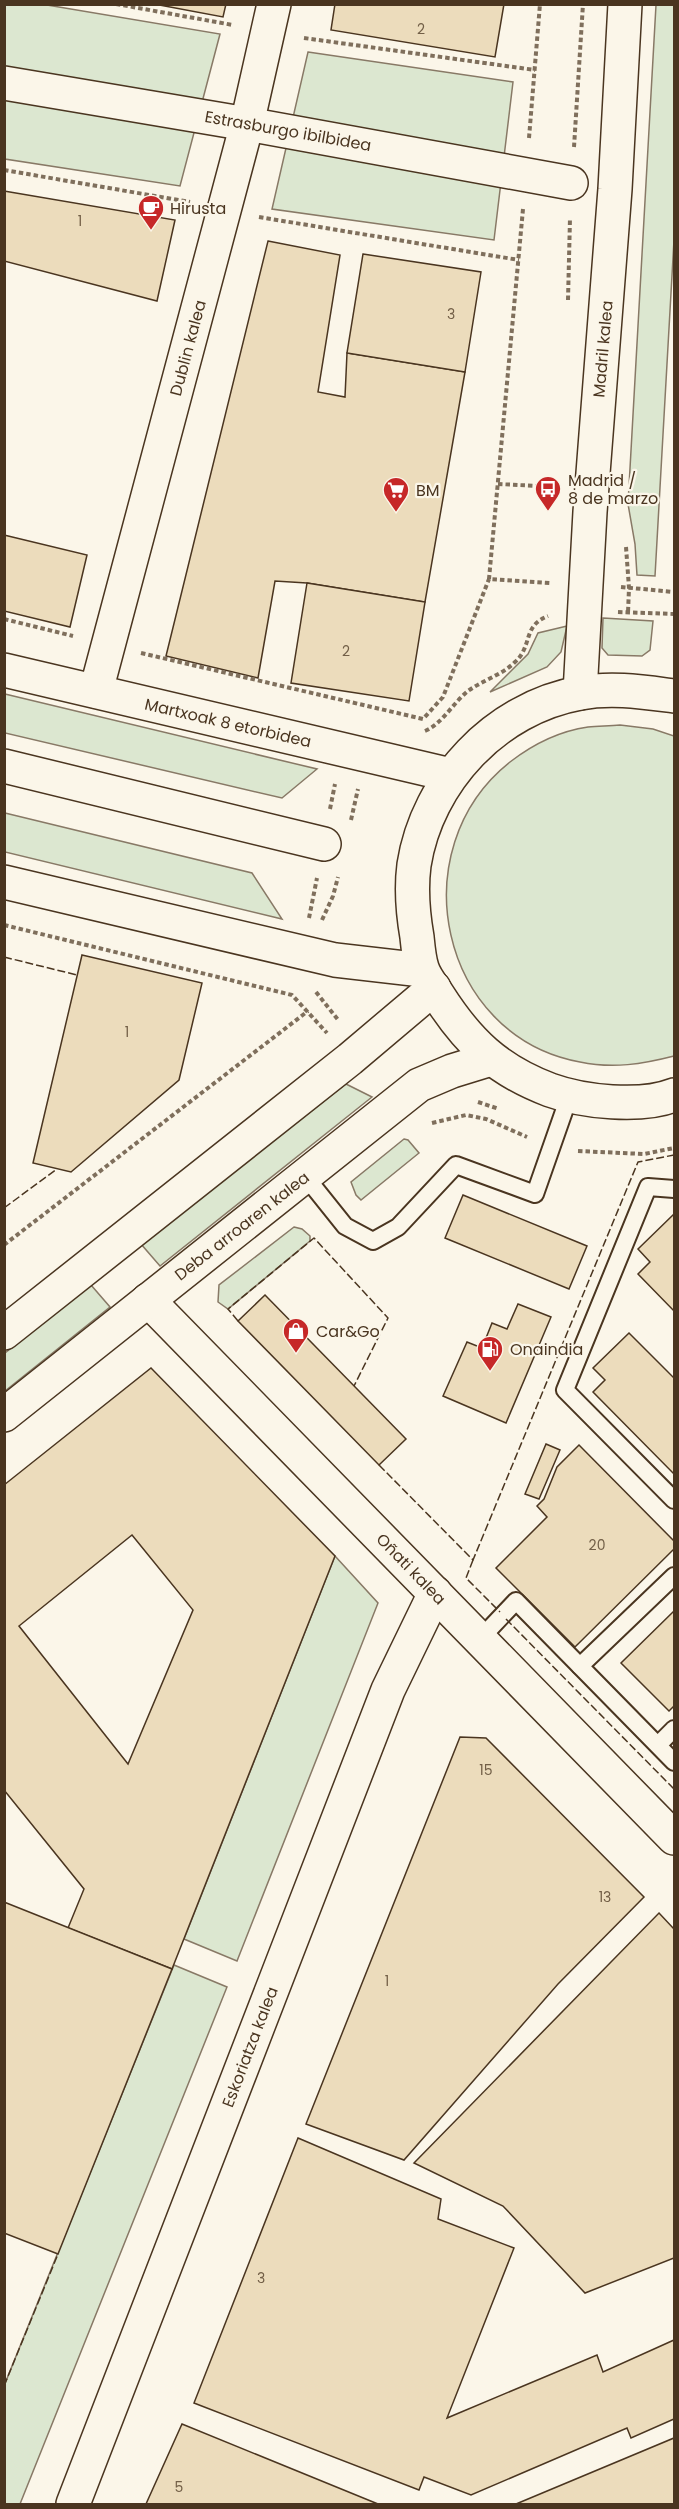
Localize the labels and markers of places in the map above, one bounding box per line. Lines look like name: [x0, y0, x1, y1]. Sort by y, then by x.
cafe icon: Hirusta: [136, 193, 166, 231]
place label: Hirusta: [170, 197, 226, 220]
place label: Madrid / 8 de marzo: [568, 469, 658, 510]
bus stop icon: Madrid / 8 de marzo: [533, 474, 563, 512]
supermarket icon: BM: [381, 475, 411, 513]
place label: BM: [416, 479, 440, 502]
shop icon: Car&Go: [281, 1316, 311, 1354]
place label: Car&Go: [316, 1320, 380, 1343]
fuel station icon: Onaindia: [475, 1334, 505, 1372]
place label: Onaindia: [510, 1338, 583, 1361]

